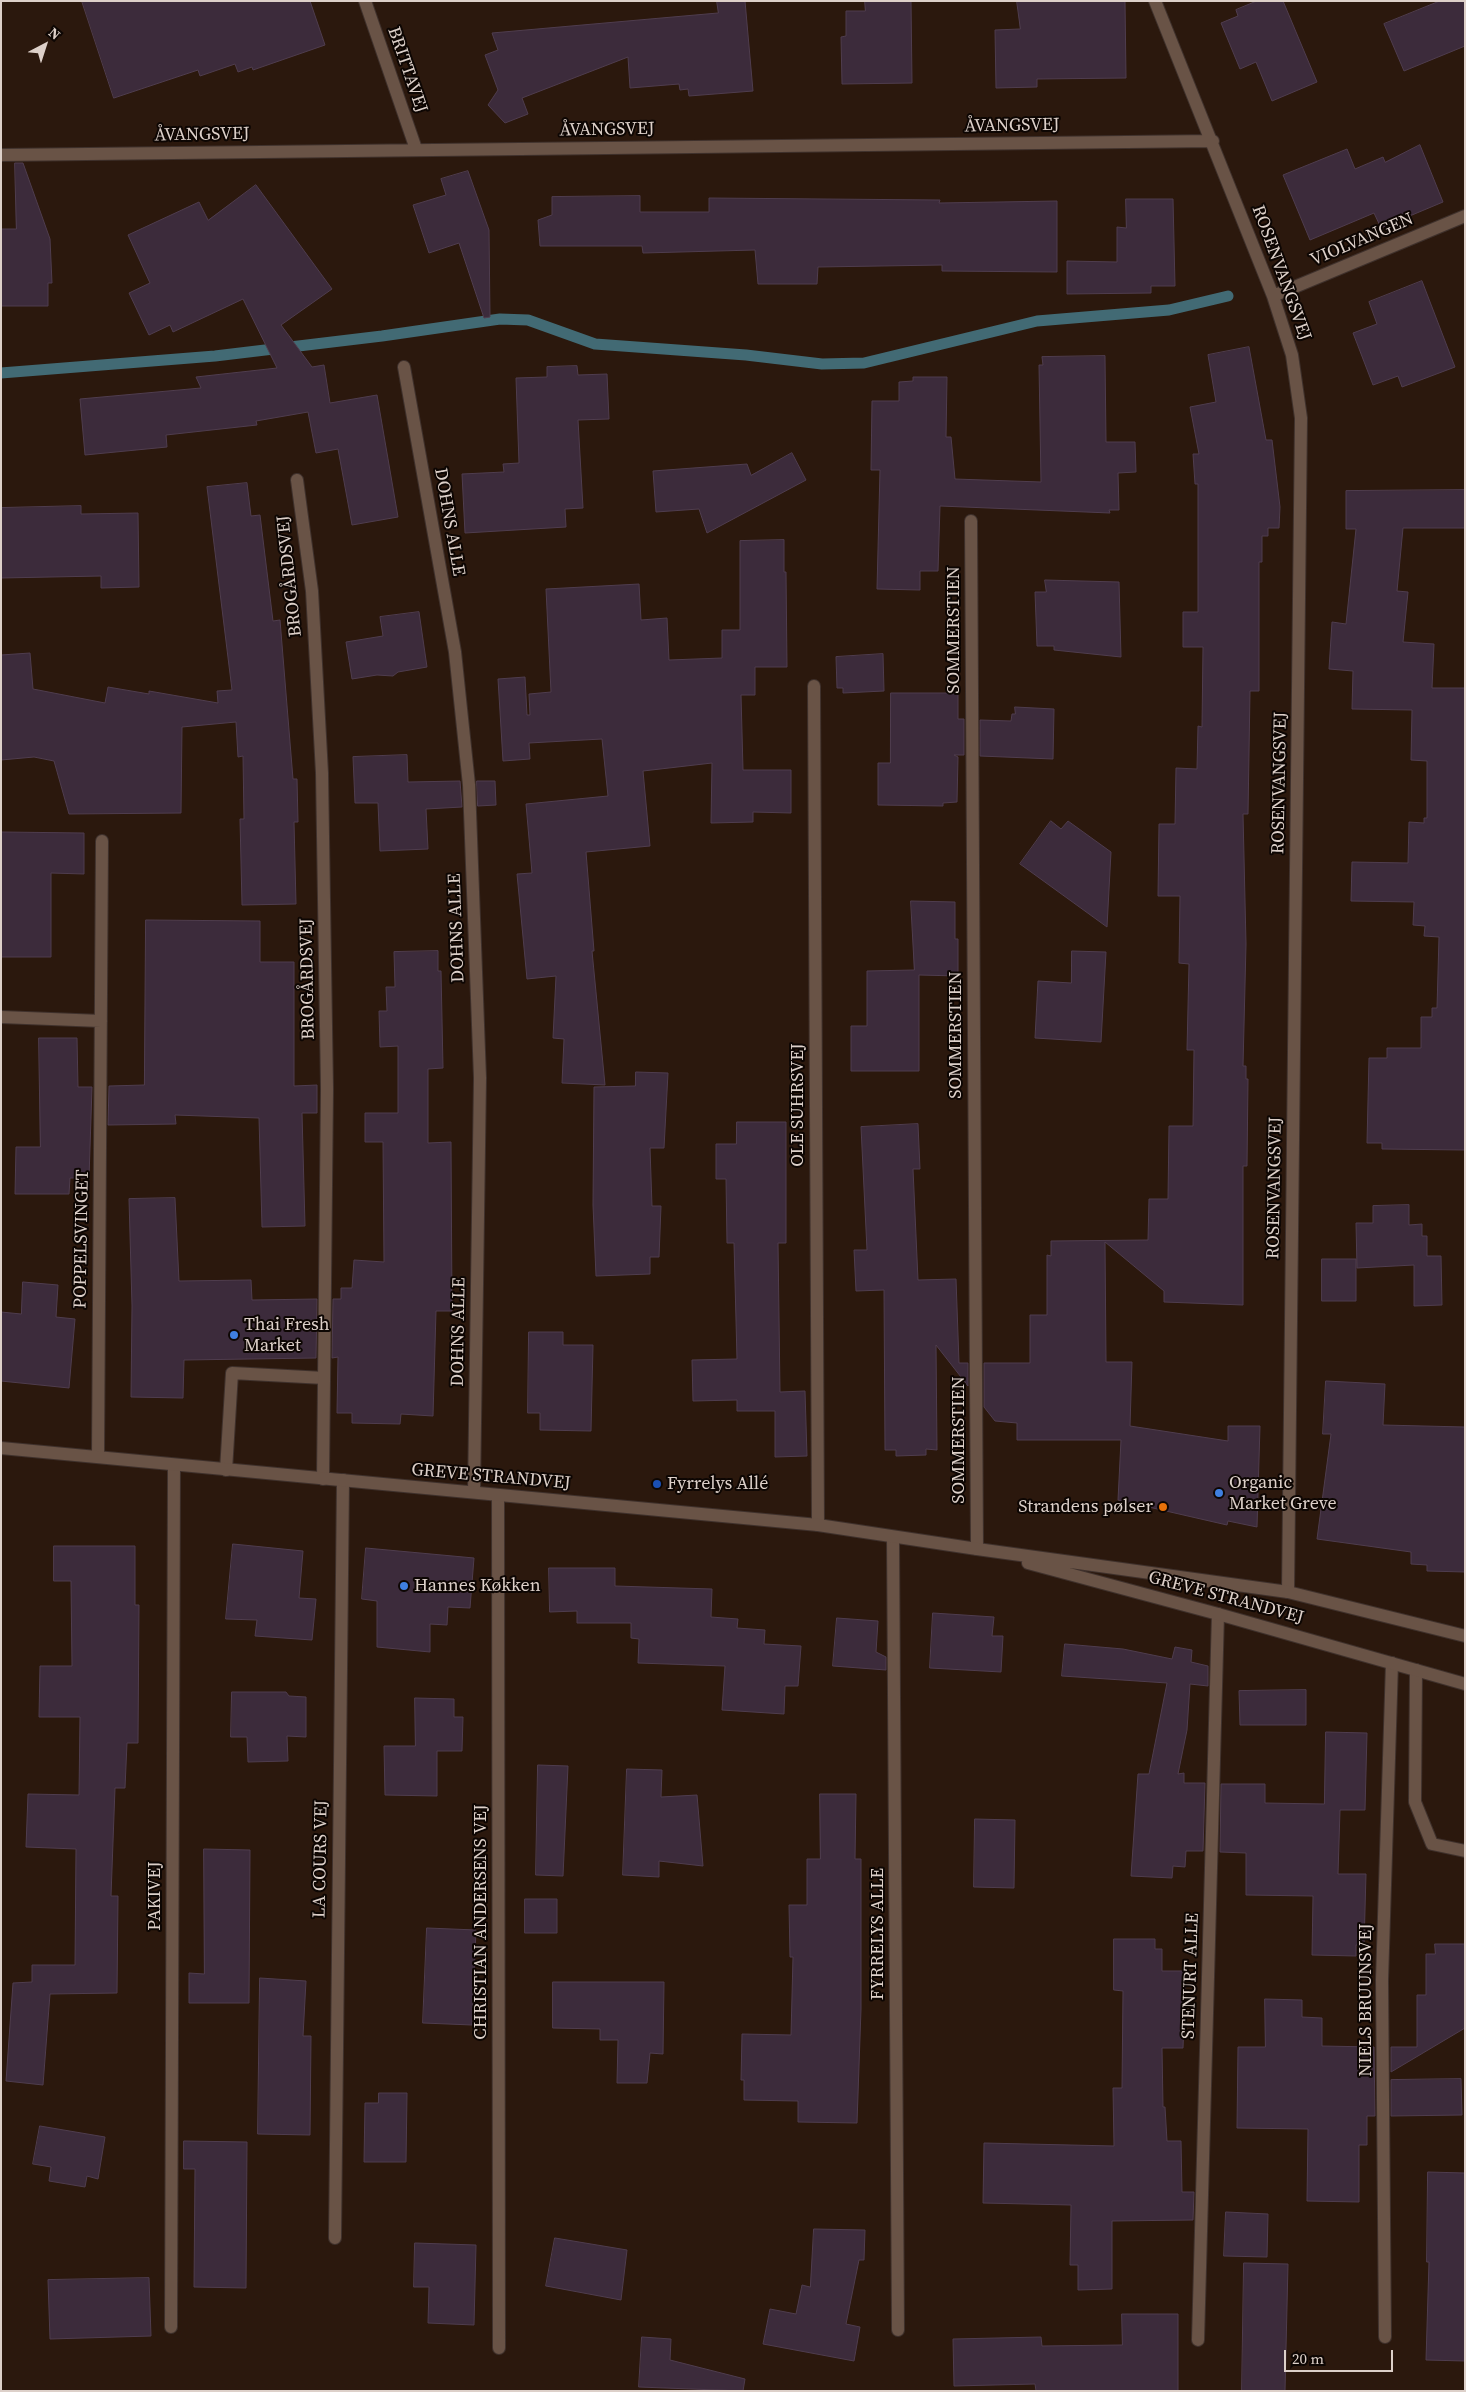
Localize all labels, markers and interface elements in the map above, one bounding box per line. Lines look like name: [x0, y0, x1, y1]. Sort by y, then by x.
north arrow: [20, 20, 70, 70]
text: N: [44, 23, 65, 44]
street label: BRITTAVEJ: [382, 24, 432, 116]
street label: ÅVANGSVEJ: [964, 114, 1060, 138]
street label: ÅVANGSVEJ: [559, 118, 655, 142]
street label: ÅVANGSVEJ: [154, 123, 250, 147]
street label: ROSENVANGSVEJ: [1246, 202, 1316, 344]
street label: VIOLVANGEN: [1307, 209, 1417, 271]
street label: DOHNS ALLE: [429, 466, 469, 578]
street label: BROGÅRDSVEJ: [273, 514, 307, 638]
street label: SOMMERSTIEN: [943, 566, 965, 694]
street label: ROSENVANGSVEJ: [1268, 712, 1292, 854]
street label: DOHNS ALLE: [444, 873, 470, 983]
street label: BROGÅRDSVEJ: [296, 918, 320, 1040]
street label: SOMMERSTIEN: [945, 971, 967, 1099]
street label: OLE SUHRSVEJ: [787, 1043, 809, 1167]
street label: ROSENVANGSVEJ: [1263, 1117, 1287, 1259]
street label: POPPELSVINGET: [70, 1169, 94, 1309]
street label: DOHNS ALLE: [447, 1277, 471, 1387]
place label: Thai Fresh Market: [244, 1314, 330, 1356]
marker: Thai Fresh Market: [228, 1329, 240, 1341]
street label: SOMMERSTIEN: [948, 1376, 970, 1504]
street label: GREVE STRANDVEJ: [410, 1459, 572, 1495]
place label: Organic Market Greve: [1229, 1472, 1337, 1515]
place label: Fyrrelys Allé: [667, 1473, 768, 1495]
marker: Fyrrelys Allé: [651, 1478, 663, 1490]
marker: Organic Market Greve: [1213, 1487, 1225, 1499]
place label: Strandens pølser: [1018, 1496, 1153, 1518]
marker: Strandens pølser: [1157, 1501, 1169, 1513]
street label: GREVE STRANDVEJ: [1146, 1567, 1306, 1629]
place label: Hannes Køkken: [414, 1575, 541, 1597]
marker: Hannes Køkken: [398, 1580, 410, 1592]
street label: LA COURS VEJ: [309, 1800, 333, 1918]
street label: CHRISTIAN ANDERSENS VEJ: [470, 1804, 492, 2040]
street label: PAKIVEJ: [144, 1861, 166, 1931]
street label: FYRRELYS ALLE: [867, 1868, 889, 2000]
street label: STENURT ALLE: [1178, 1913, 1204, 2039]
street label: NIELS BRUUNSVEJ: [1355, 1923, 1377, 2077]
scale bar: [1286, 2340, 1395, 2372]
text: 20 m: [1292, 2348, 1324, 2369]

